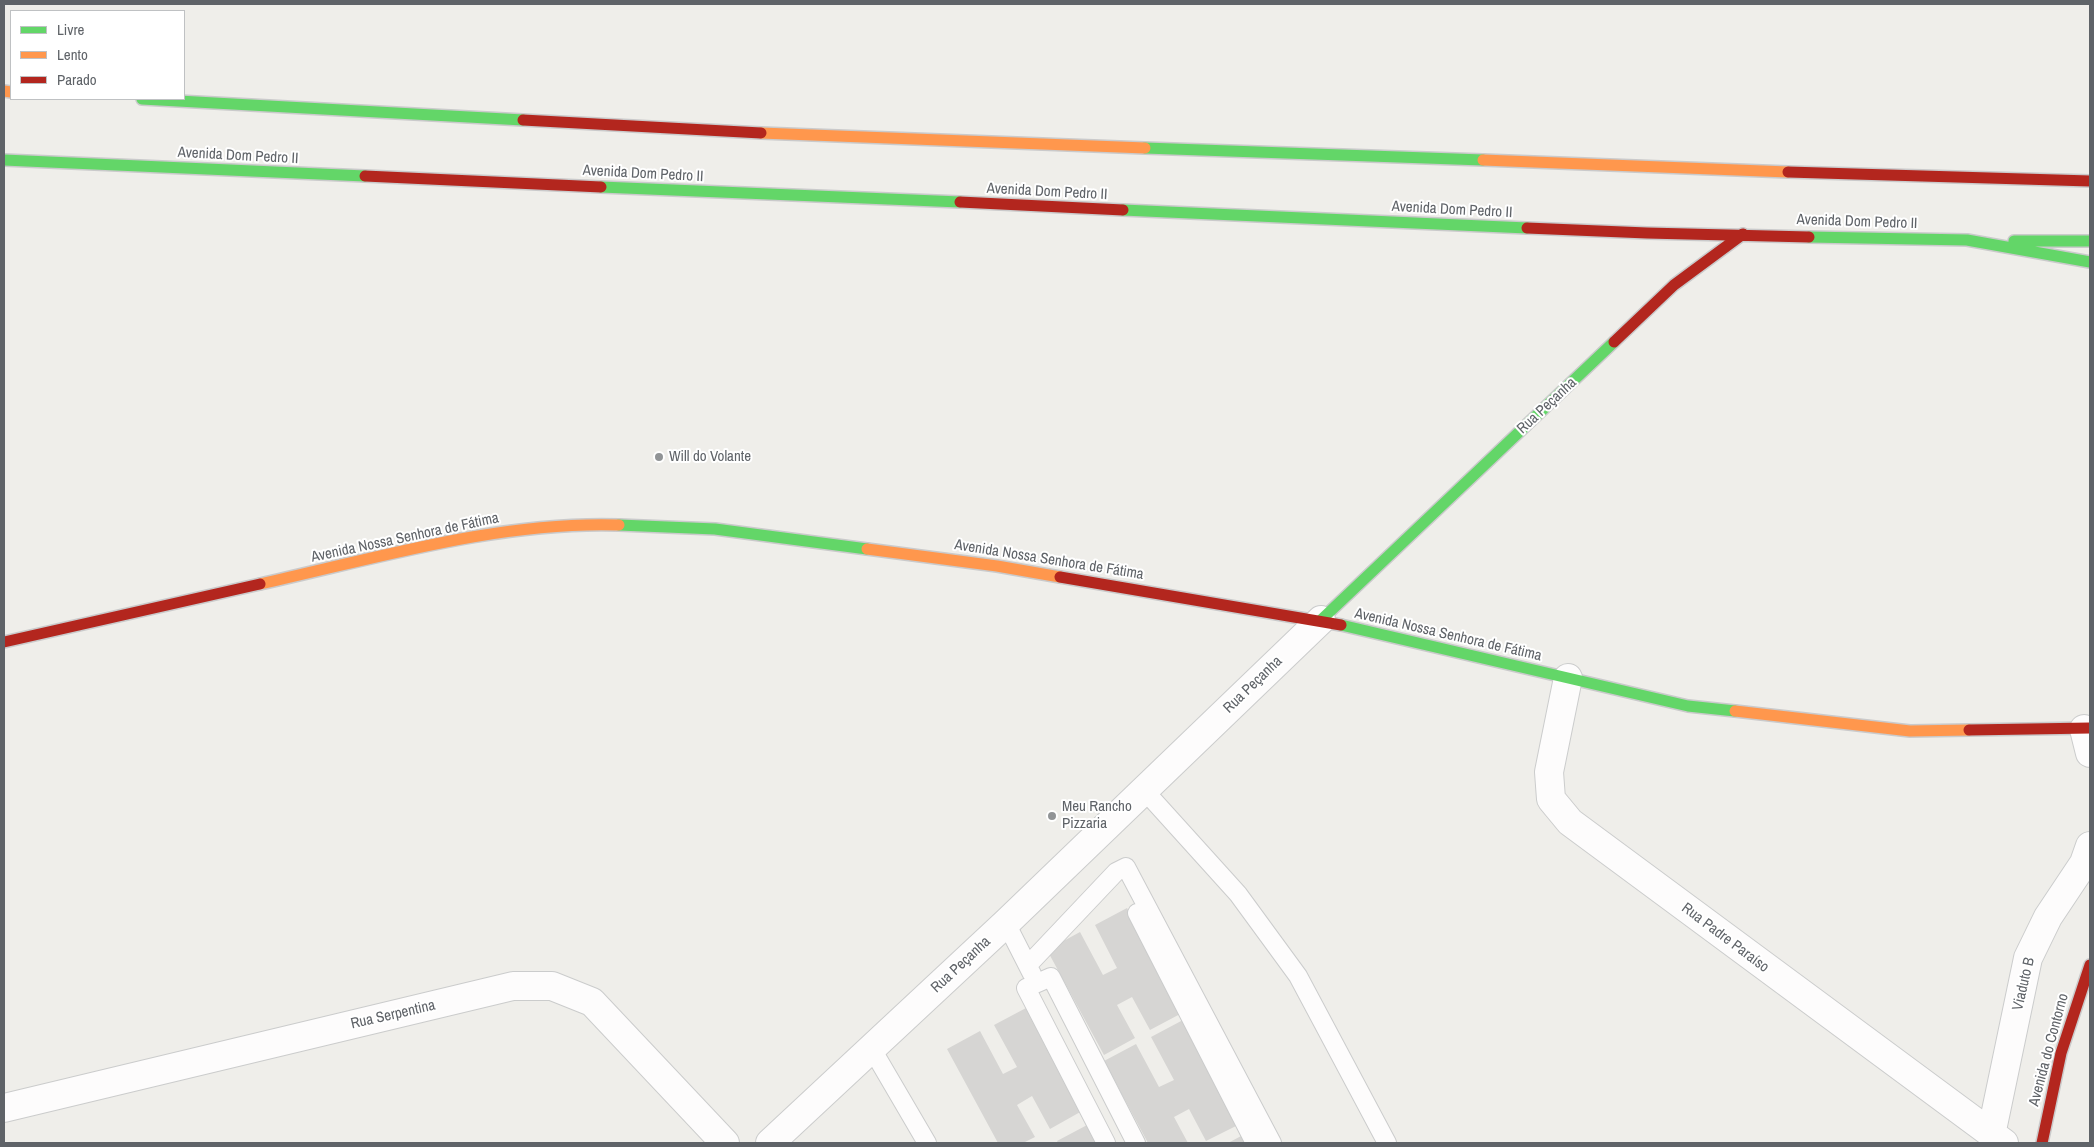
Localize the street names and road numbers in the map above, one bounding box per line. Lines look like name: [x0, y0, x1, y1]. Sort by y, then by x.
street label: Avenida Dom Pedro II: [177, 144, 299, 168]
street label: Avenida Dom Pedro II: [582, 162, 704, 186]
street label: Avenida Dom Pedro II: [986, 180, 1108, 204]
street label: Avenida Dom Pedro II: [1391, 198, 1513, 222]
street label: Avenida Dom Pedro II: [1796, 211, 1918, 233]
street label: Rua Peçanha: [1514, 374, 1580, 438]
street label: Avenida Nossa Senhora de Fátima: [310, 509, 500, 567]
street label: Avenida Nossa Senhora de Fátima: [953, 536, 1145, 584]
street label: Avenida Nossa Senhora de Fátima: [1353, 605, 1543, 665]
street label: Rua Peçanha: [1220, 653, 1286, 717]
street label: Rua Padre Paraíso: [1678, 899, 1772, 977]
street label: Rua Peçanha: [928, 933, 994, 997]
street label: Viaduto B: [2009, 956, 2039, 1012]
street label: Avenida do Contorno: [2025, 992, 2073, 1108]
street label: Rua Serpentina: [349, 997, 437, 1033]

